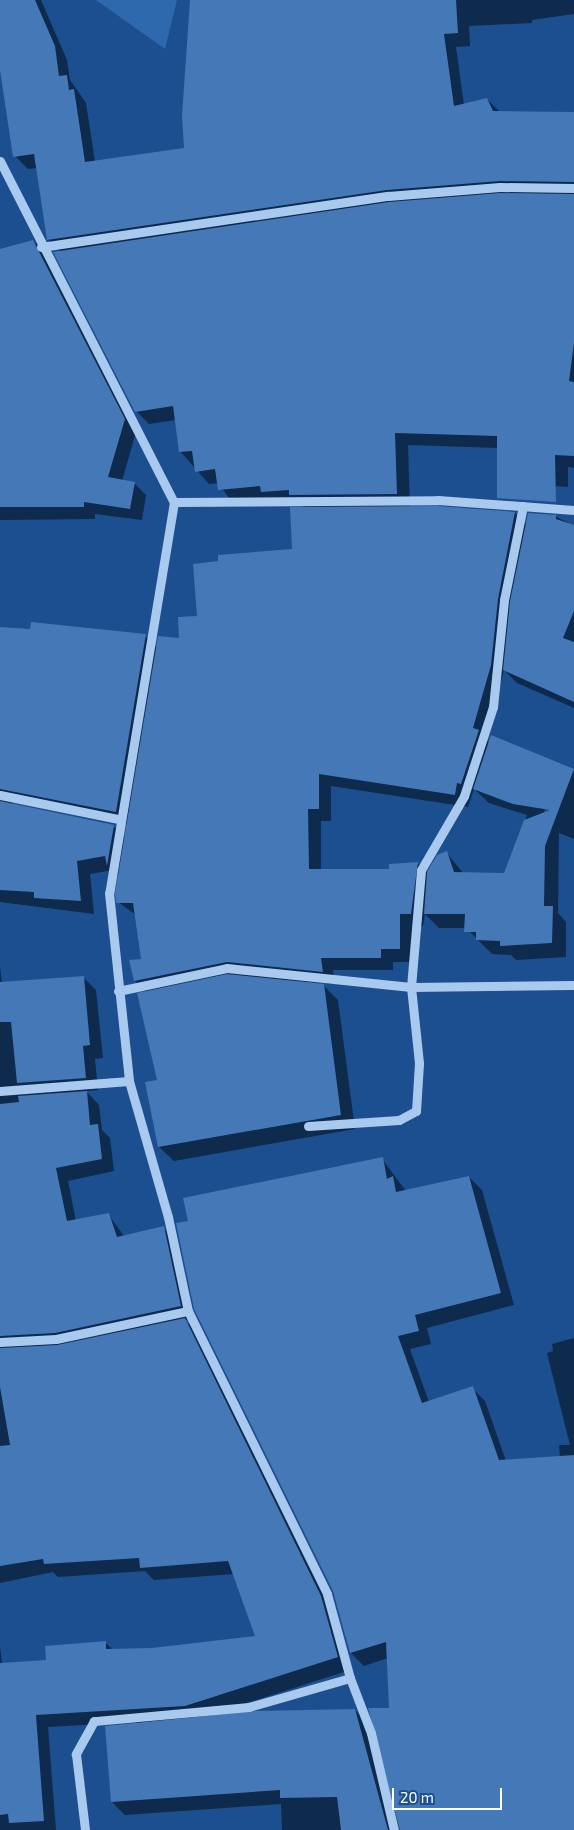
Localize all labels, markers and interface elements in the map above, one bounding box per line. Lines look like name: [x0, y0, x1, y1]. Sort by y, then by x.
scale bar: [394, 1778, 504, 1810]
text: 20 m: [400, 1788, 434, 1806]

